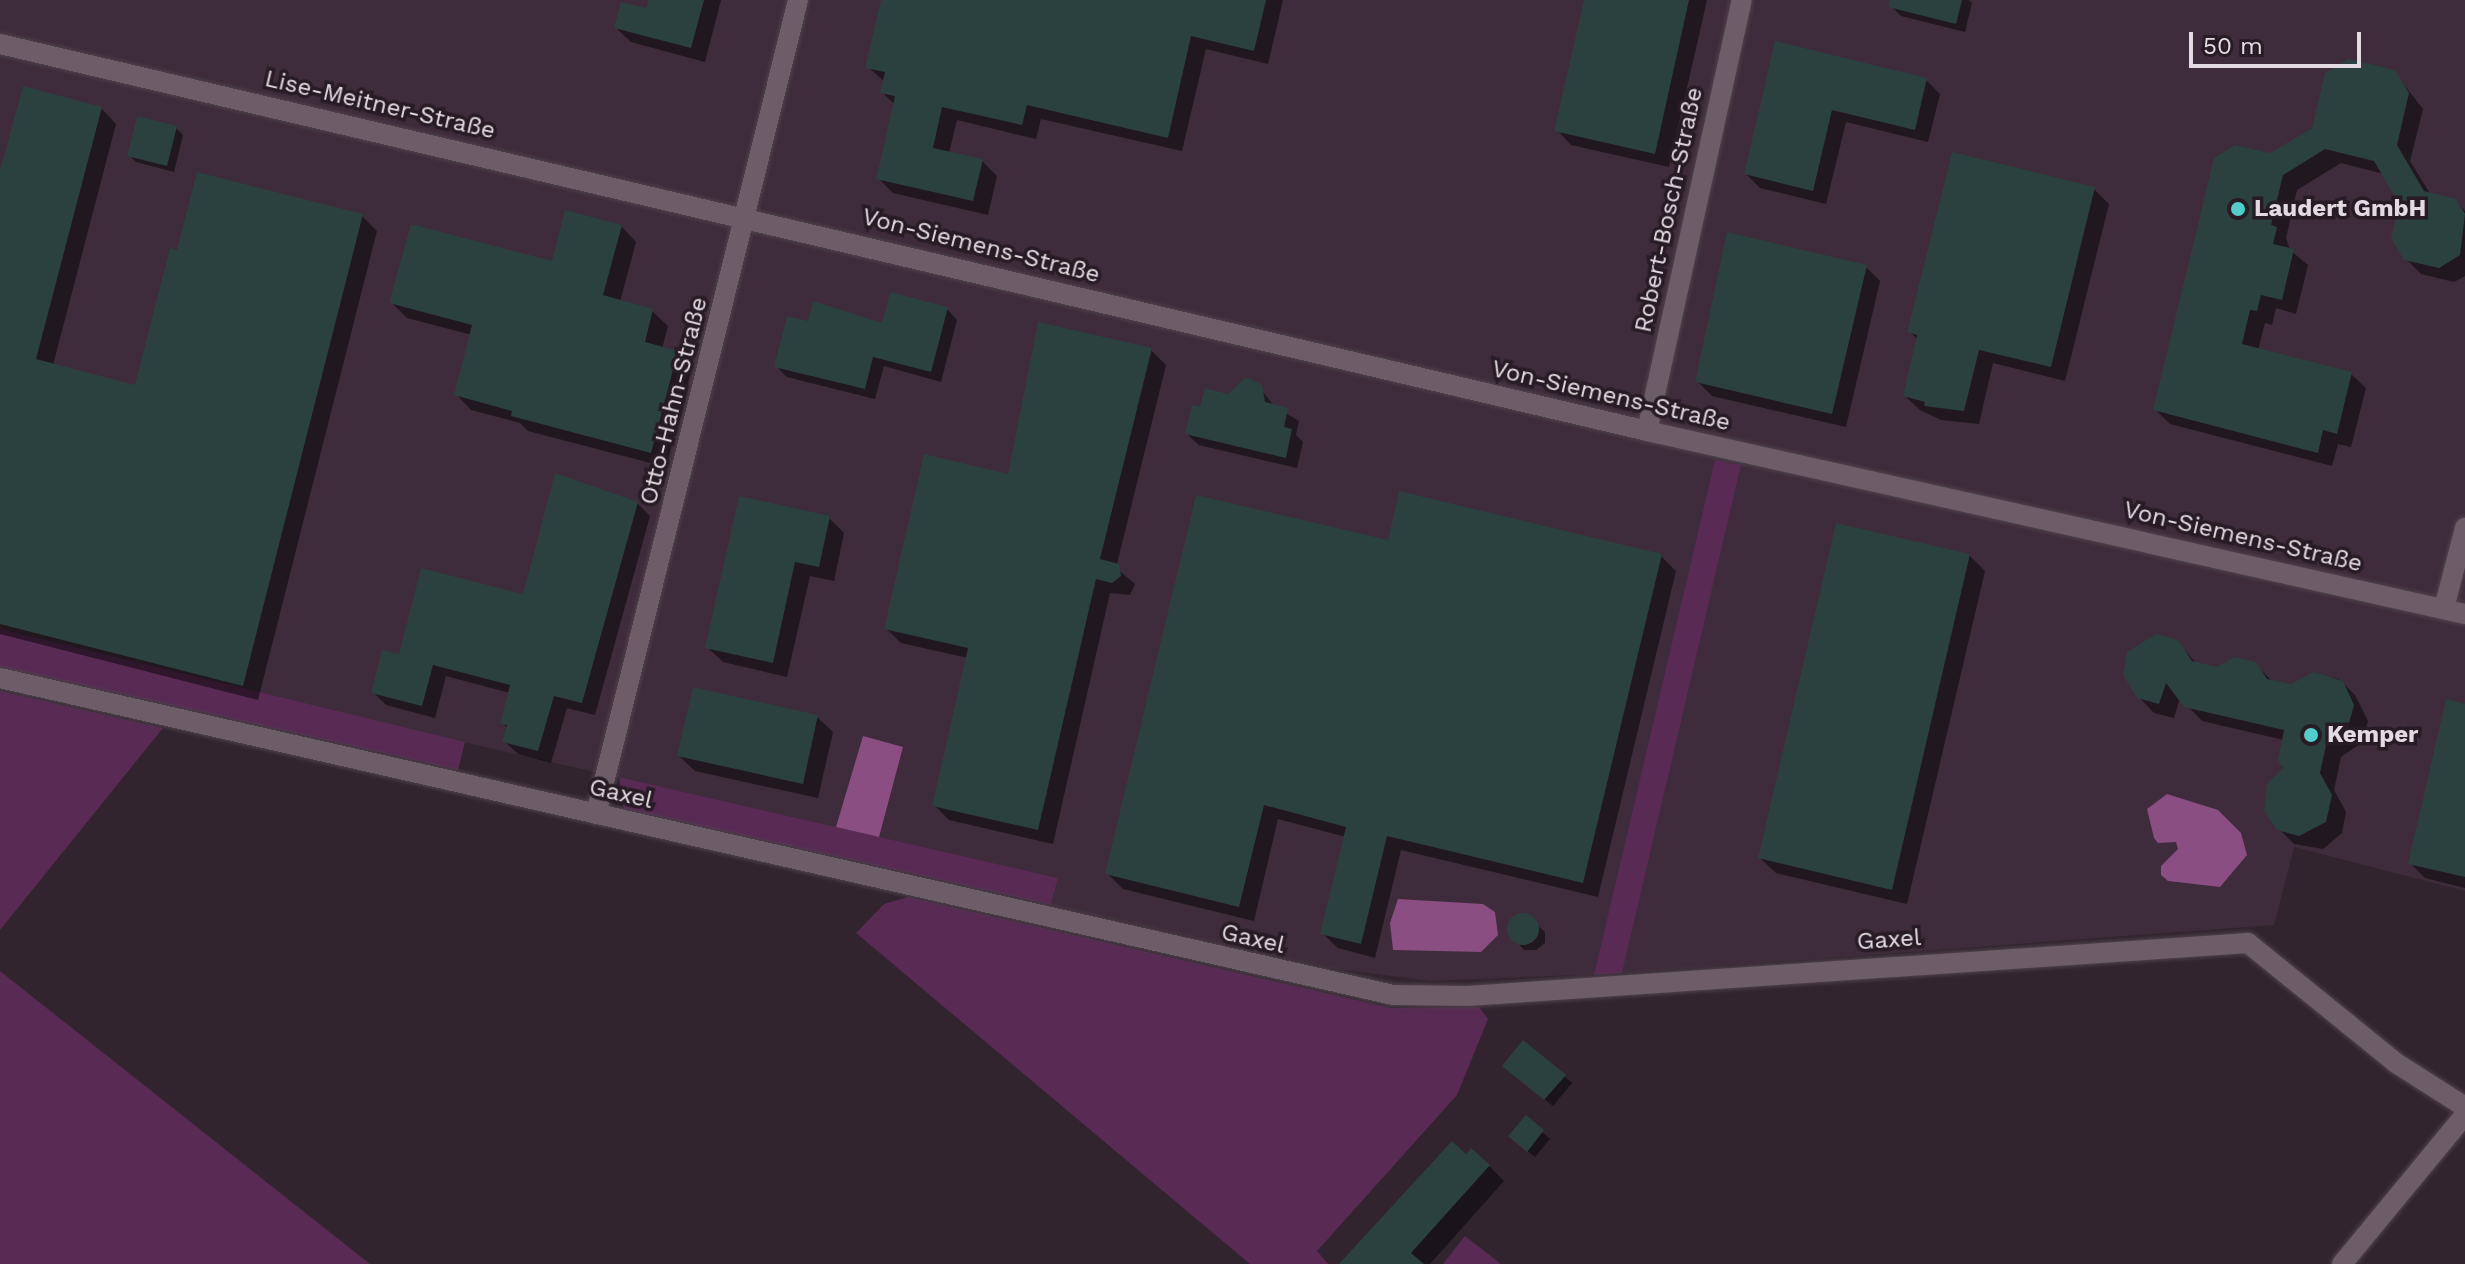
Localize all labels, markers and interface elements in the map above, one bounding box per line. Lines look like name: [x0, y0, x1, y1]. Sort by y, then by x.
scale bar: [2193, 16, 2365, 66]
text: 50 m: [2203, 32, 2263, 60]
street label: Lise-Meitner-Straße: [262, 64, 498, 146]
street label: Robert-Bosch-Straße: [1629, 85, 1709, 335]
place label: Laudert GmbH: [2254, 195, 2426, 223]
marker: Laudert GmbH: [2229, 200, 2247, 218]
street label: Von-Siemens-Straße: [859, 203, 1103, 289]
street label: Otto-Hahn-Straße: [634, 294, 714, 508]
street label: Von-Siemens-Straße: [1489, 355, 1733, 437]
street label: Von-Siemens-Straße: [2121, 496, 2365, 578]
place label: Kemper: [2327, 721, 2418, 749]
marker: Kemper: [2302, 726, 2320, 744]
street label: Gaxel: [586, 773, 656, 815]
street label: Gaxel: [1218, 918, 1288, 960]
street label: Gaxel: [1856, 923, 1922, 957]

